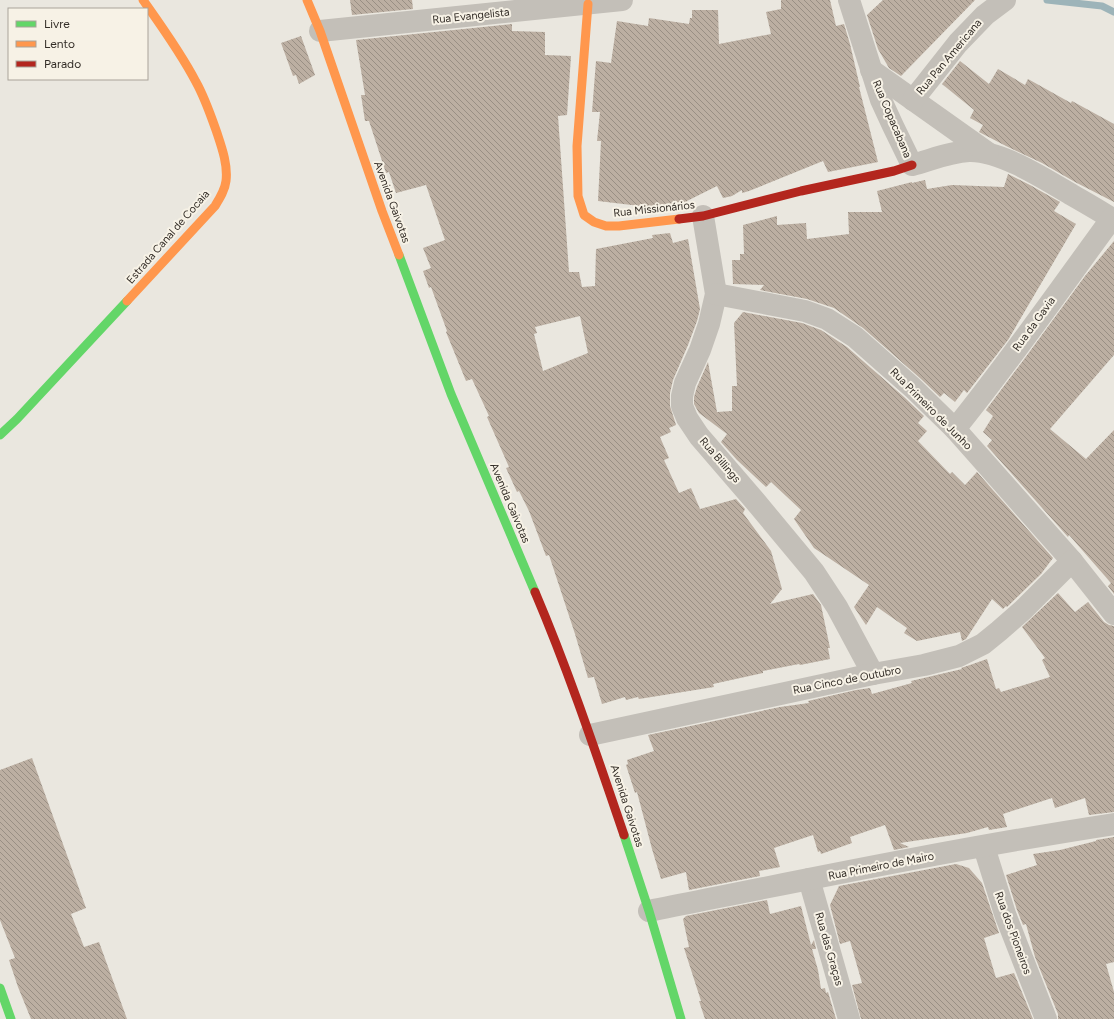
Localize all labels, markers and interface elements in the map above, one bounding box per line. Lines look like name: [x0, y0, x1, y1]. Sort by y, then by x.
street label: Rua Evangelista: [432, 5, 510, 27]
legend: [8, 8, 148, 80]
text: Livre: [44, 17, 70, 31]
street label: Rua Pan Americana: [914, 17, 984, 97]
text: Lento: [44, 37, 75, 51]
text: Parado: [44, 57, 81, 71]
street label: Rua Copacabana: [870, 78, 914, 160]
street label: Avenida Gaivotas: [371, 159, 413, 245]
street label: Estrada Canal de Cocaia: [124, 188, 212, 286]
street label: Rua Missionários: [613, 198, 695, 220]
street label: Rua da Gavia: [1010, 294, 1058, 354]
street label: Rua Primeiro de Junho: [887, 365, 975, 453]
street label: Rua Billings: [697, 435, 743, 485]
street label: Avenida Gaivotas: [487, 461, 533, 545]
street label: Rua Cinco de Outubro: [792, 663, 902, 697]
street label: Avenida Gaivotas: [608, 763, 646, 849]
street label: Rua Primeiro de Mairo: [827, 849, 935, 883]
street label: Rua dos Pioneiros: [992, 890, 1034, 976]
street label: Rua das Graças: [812, 911, 846, 987]

